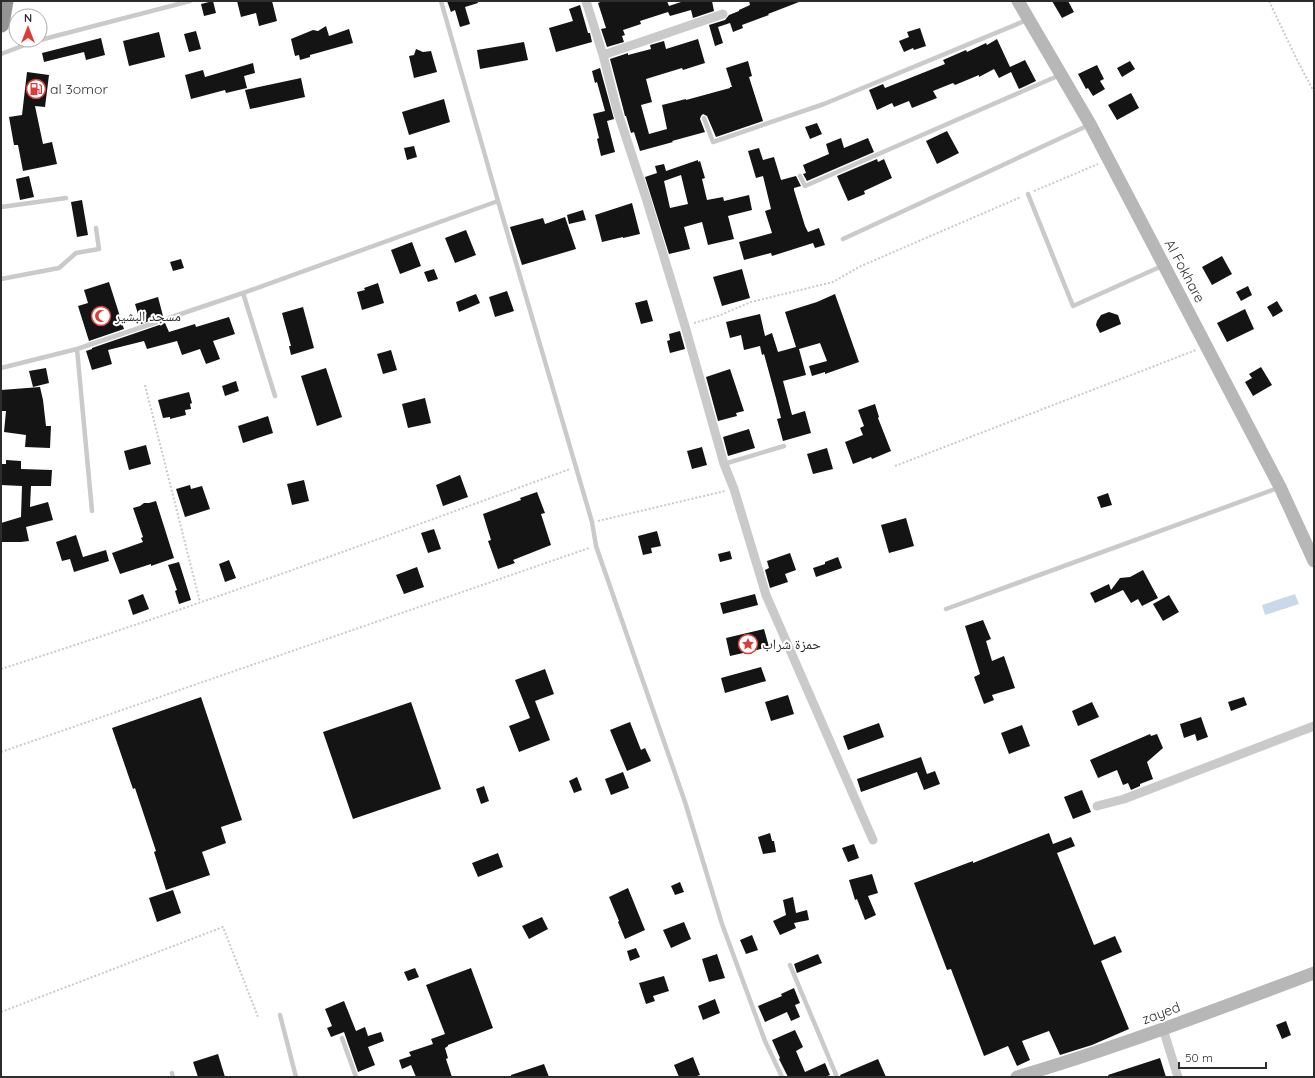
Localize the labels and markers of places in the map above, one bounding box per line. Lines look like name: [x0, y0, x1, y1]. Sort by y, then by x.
fuel station icon: al 3omor: [25, 78, 47, 100]
place label: al 3omor: [50, 80, 109, 98]
mosque icon: مسجد البشير: [90, 305, 112, 327]
place label: مسجد البشير: [114, 307, 181, 325]
place icon: حمزة شراب: [737, 633, 759, 655]
place label: حمزة شراب: [762, 635, 821, 653]

